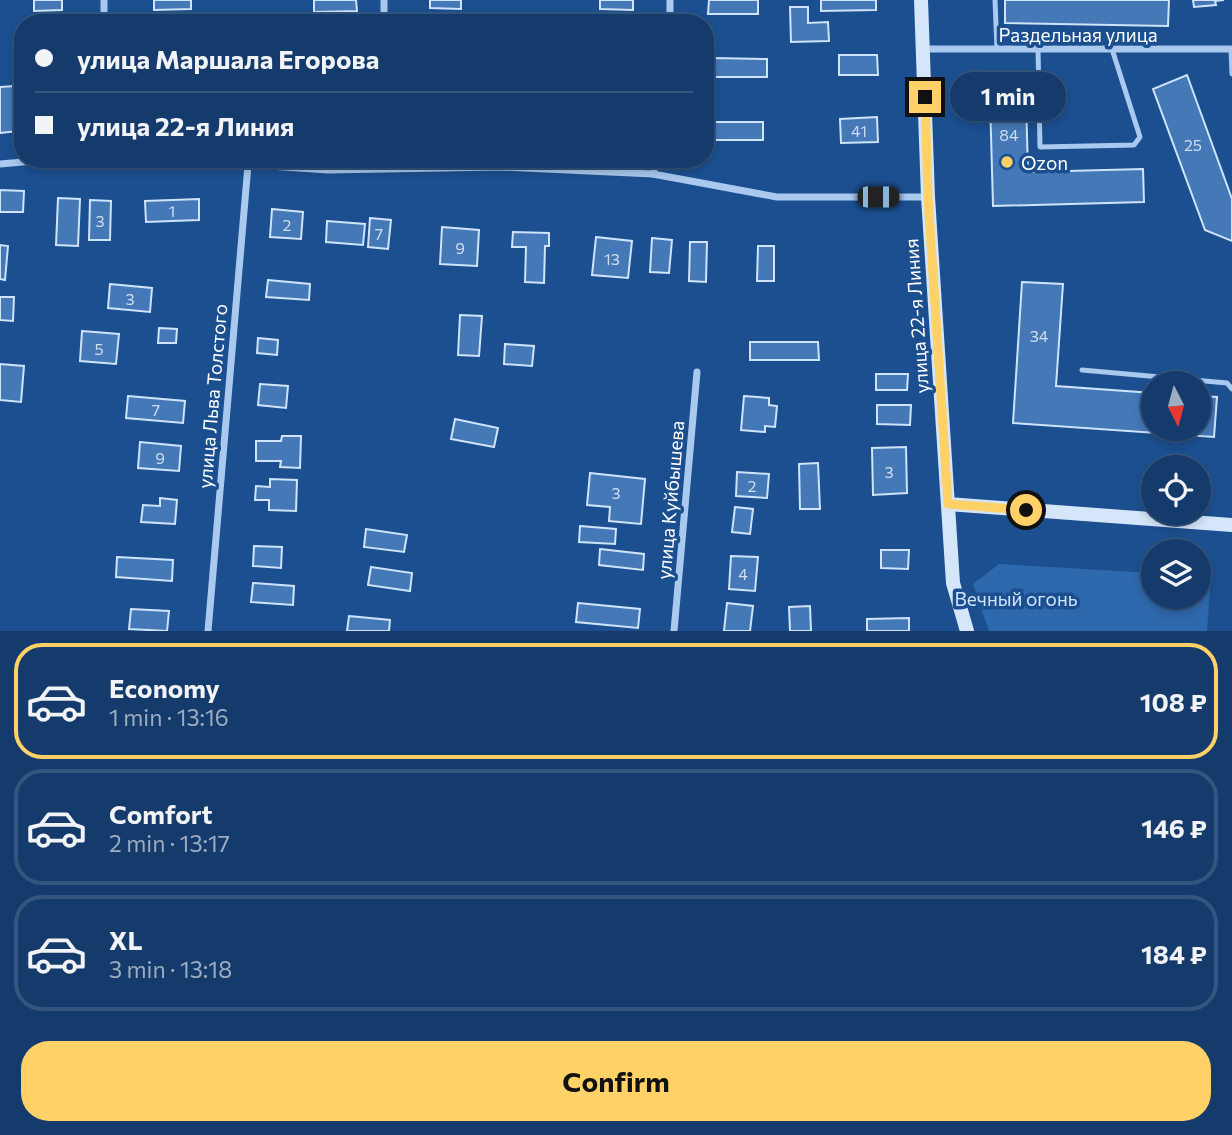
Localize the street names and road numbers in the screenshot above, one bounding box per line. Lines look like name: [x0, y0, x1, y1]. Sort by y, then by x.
street label: Раздельная улица: [998, 23, 1158, 46]
street label: улица 22-я Линия: [899, 238, 933, 394]
street label: улица Льва Толстого: [192, 303, 232, 489]
street label: улица Куйбышева: [652, 420, 688, 580]

